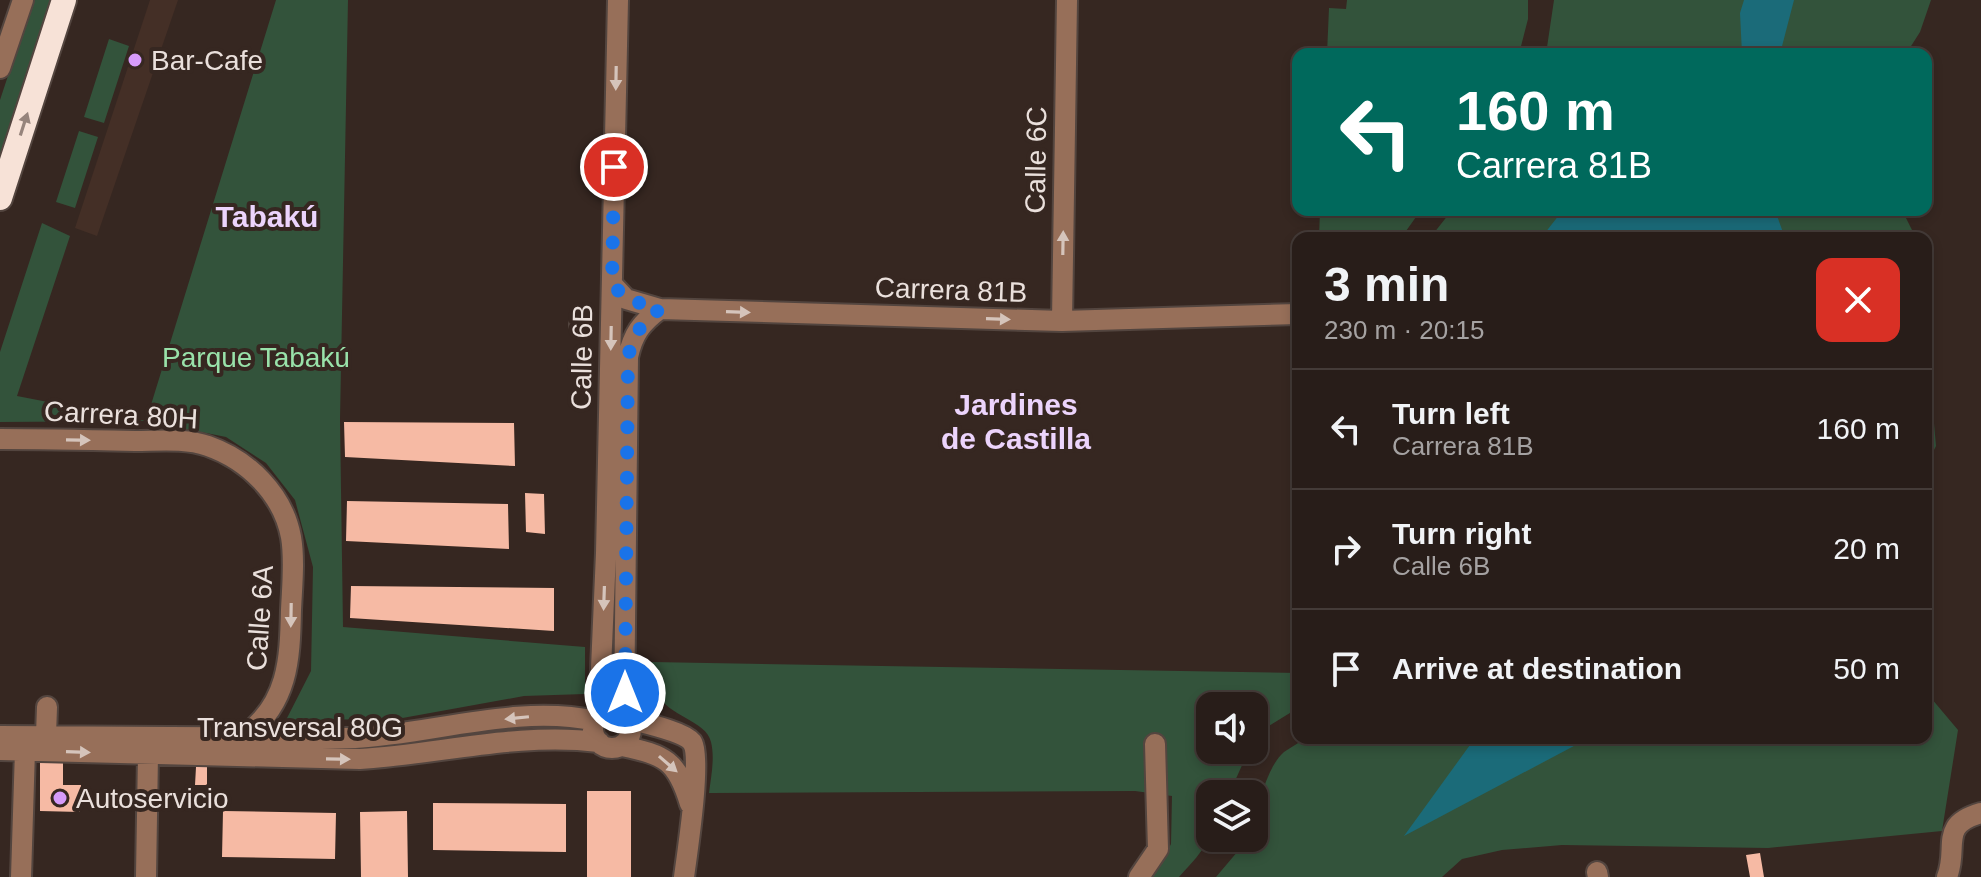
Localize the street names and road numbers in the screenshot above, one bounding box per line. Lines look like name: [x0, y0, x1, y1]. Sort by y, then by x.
street label: Calle 6C: [1020, 106, 1052, 214]
street label: Carrera 81B: [874, 272, 1028, 308]
street label: Calle 6B: [566, 304, 598, 410]
street label: Carrera 80H: [43, 395, 199, 435]
street label: Calle 6A: [241, 564, 279, 672]
street label: Transversal 80G: [197, 712, 403, 743]

